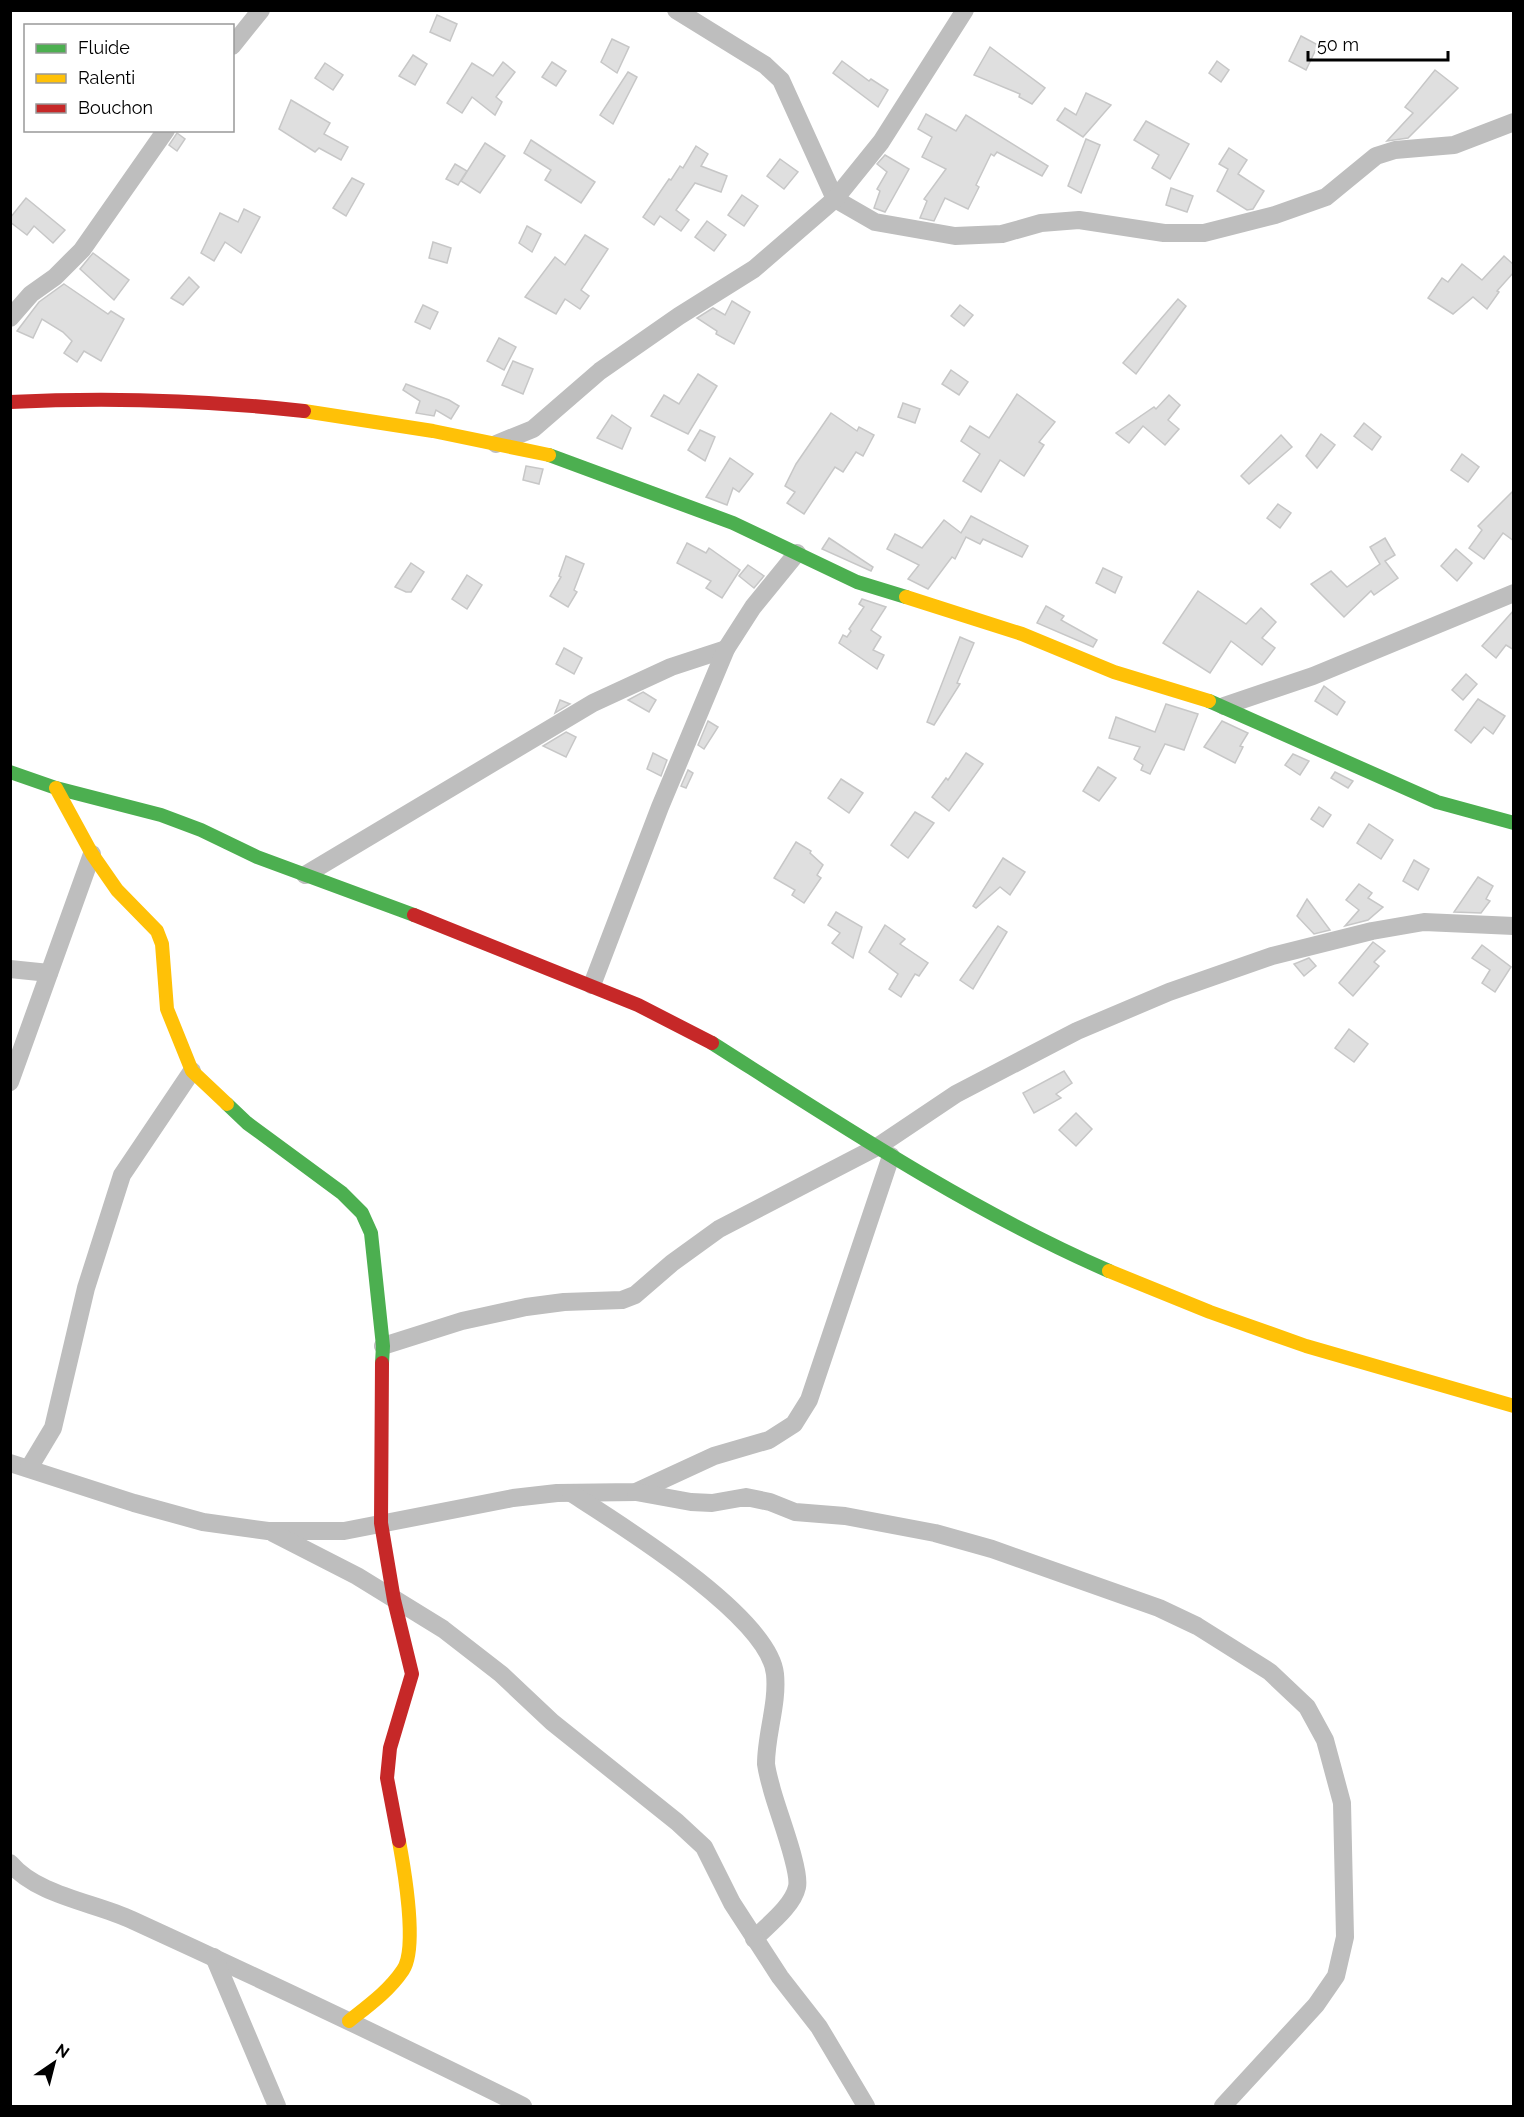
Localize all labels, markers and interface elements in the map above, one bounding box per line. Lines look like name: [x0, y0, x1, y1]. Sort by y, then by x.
legend: [24, 24, 234, 132]
scale bar: [1308, 24, 1448, 62]
text: 50 m: [1317, 34, 1359, 55]
text: Fluide: [78, 37, 130, 58]
text: Ralenti: [78, 67, 135, 88]
text: Bouchon: [78, 97, 153, 118]
north arrow: [24, 2033, 84, 2093]
text: N: [52, 2040, 73, 2062]

